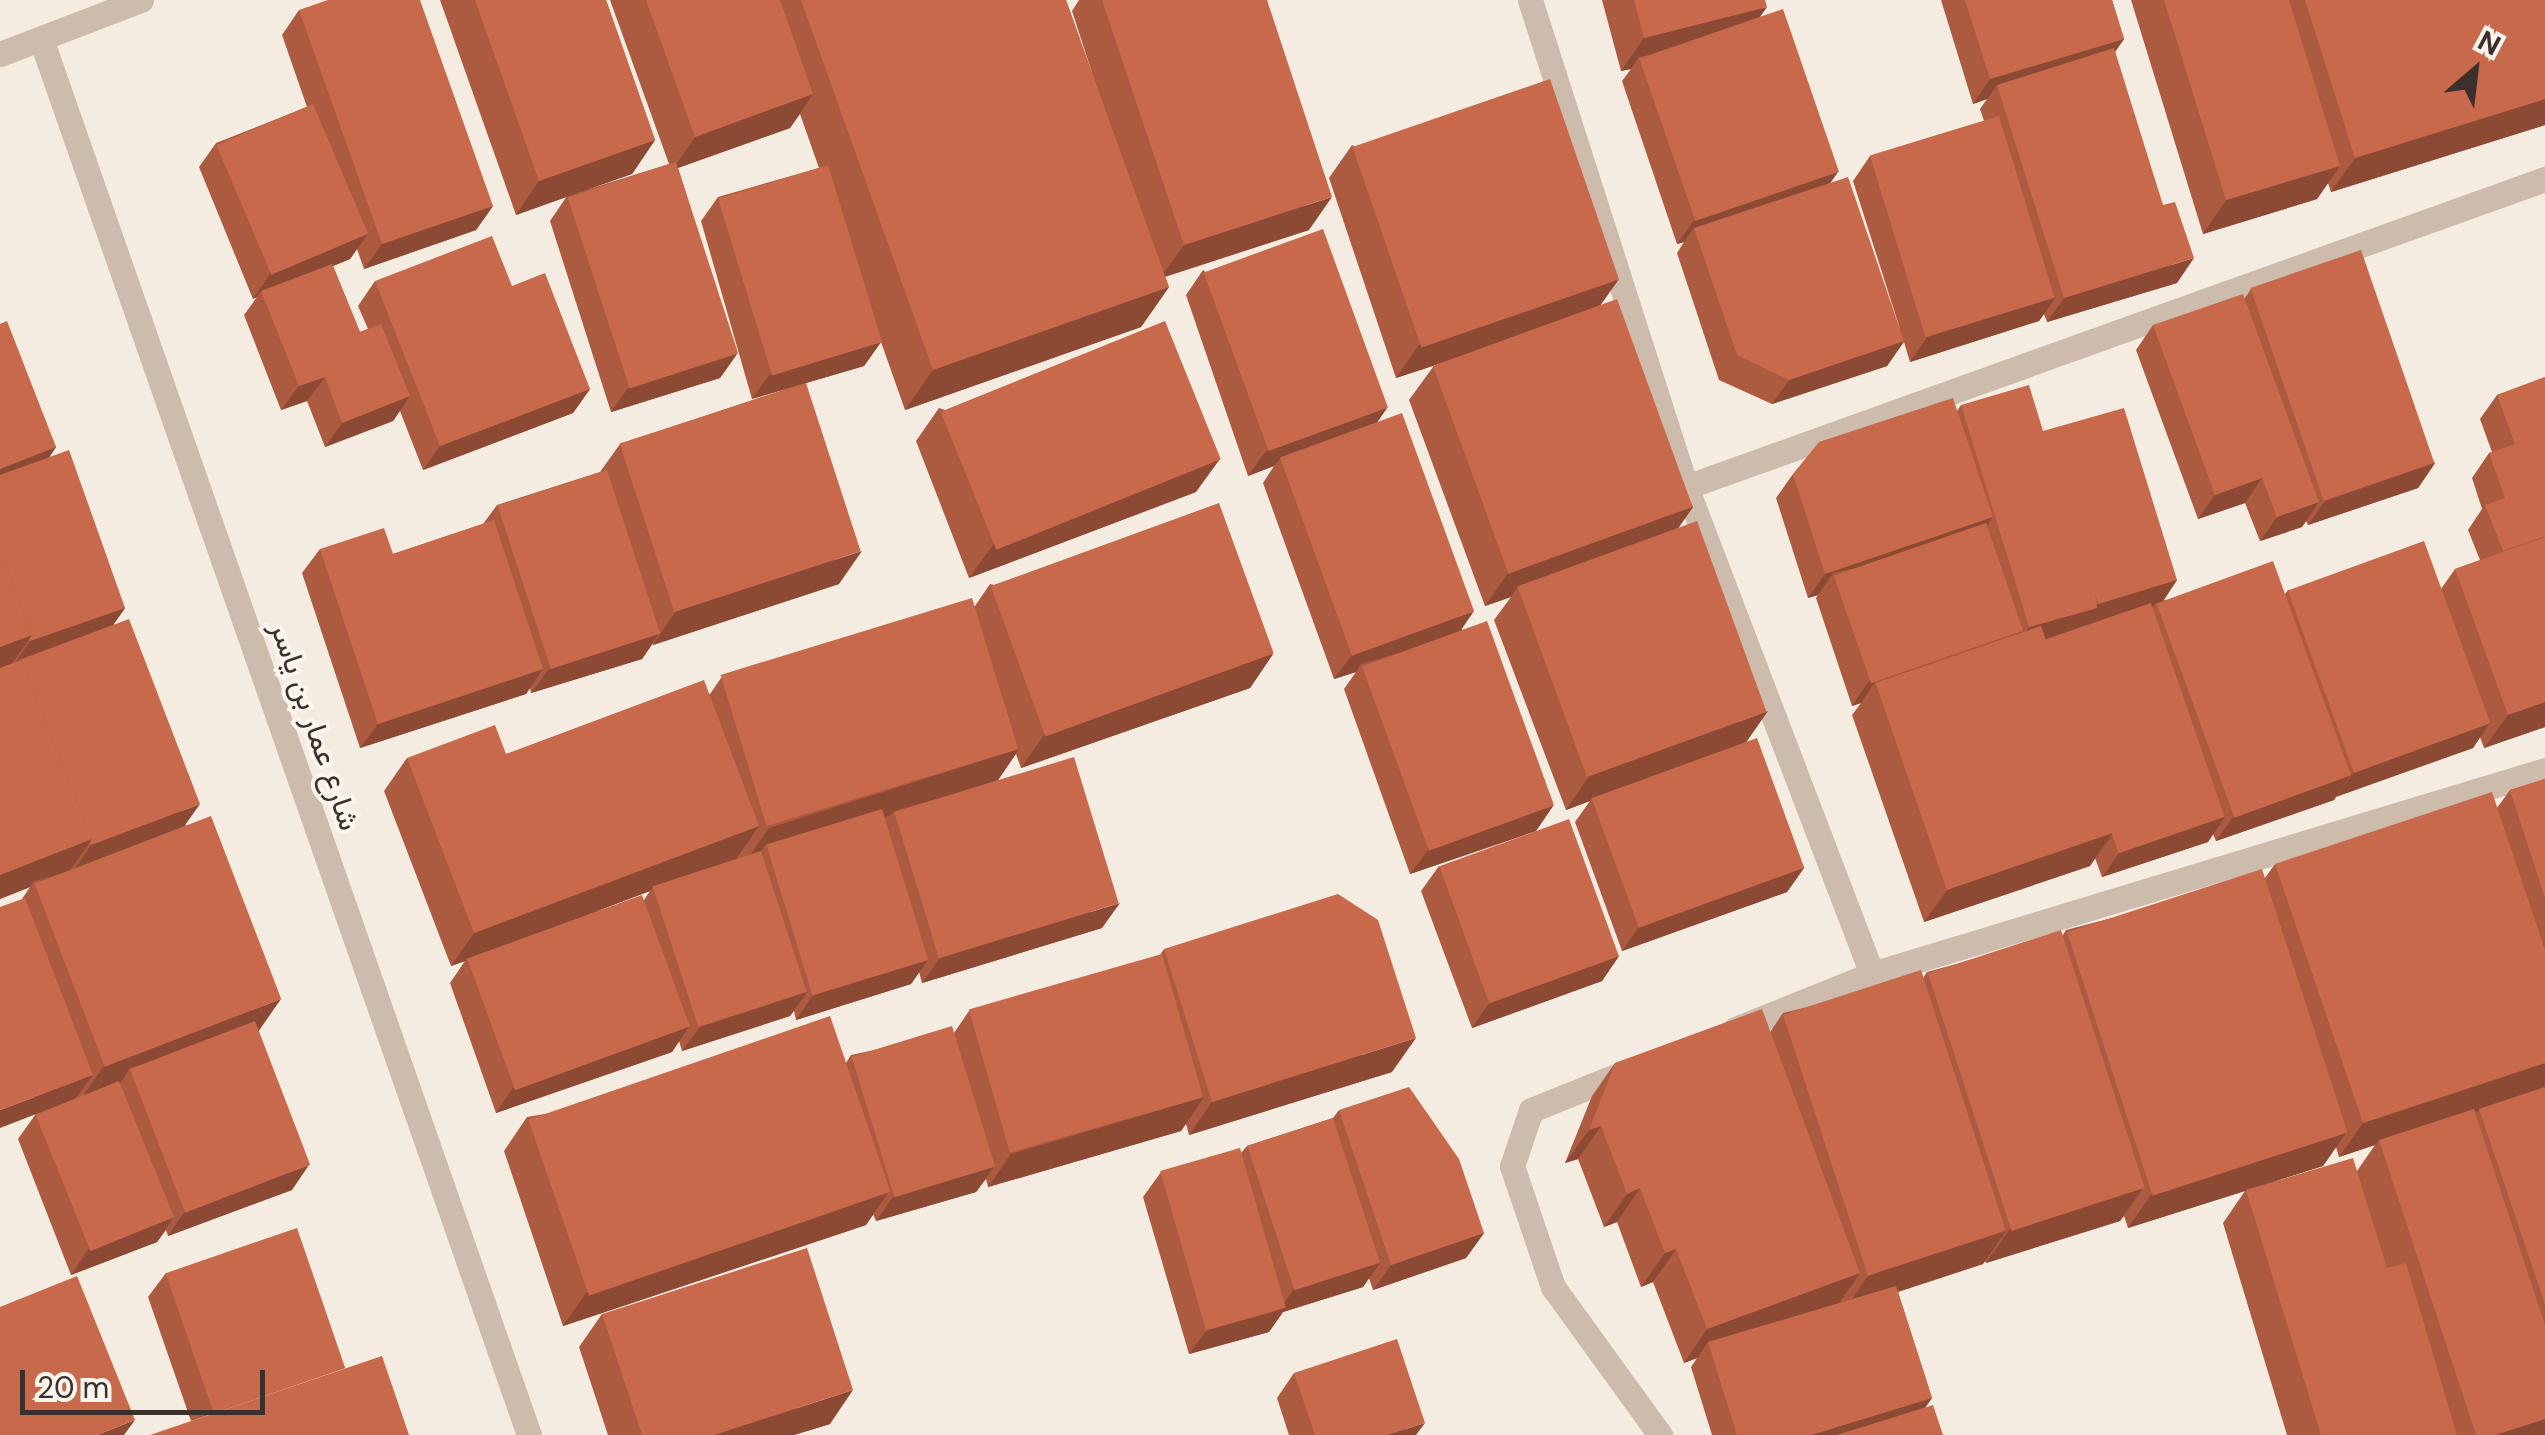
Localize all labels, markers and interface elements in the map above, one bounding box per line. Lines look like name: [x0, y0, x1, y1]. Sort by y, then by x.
north arrow: [2425, 20, 2525, 120]
text: N: [2472, 22, 2507, 64]
street label: شارع عمار بن ياسر: [262, 617, 368, 835]
scale bar: [25, 1350, 270, 1412]
text: 20 m: [37, 1368, 109, 1407]

